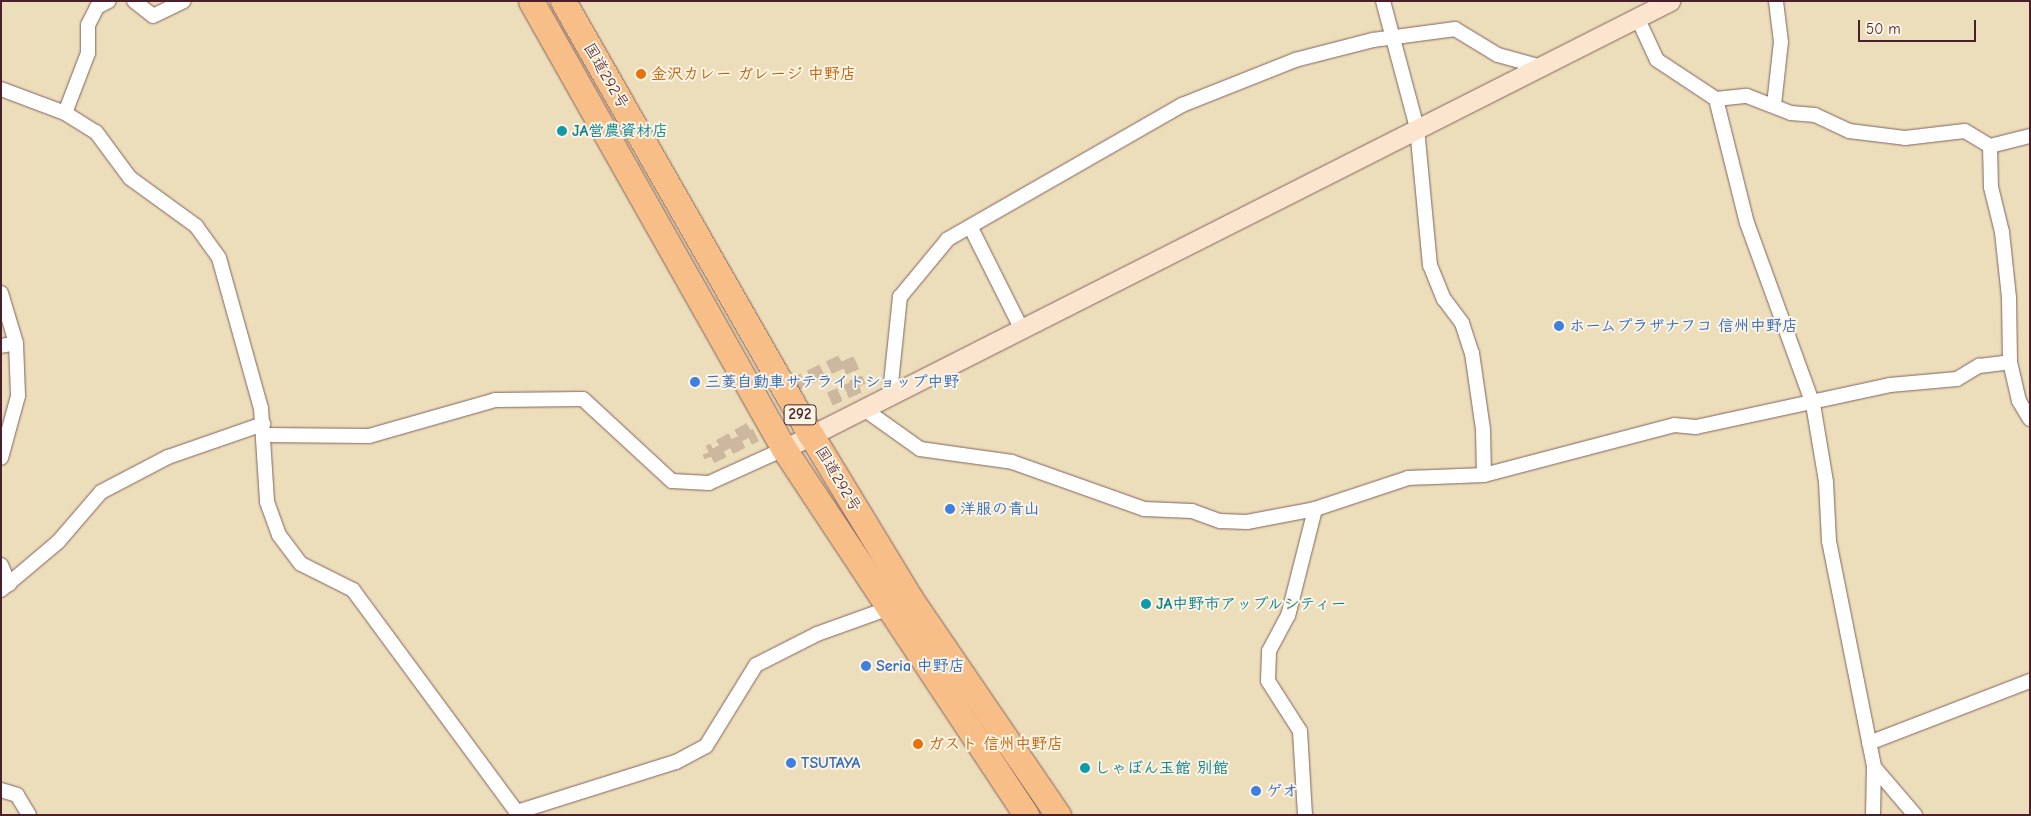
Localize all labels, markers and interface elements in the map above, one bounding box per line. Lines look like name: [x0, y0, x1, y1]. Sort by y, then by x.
scale bar: [1861, 10, 1978, 42]
text: 50 m: [1866, 20, 1901, 38]
street label: 国道292号: [579, 39, 633, 113]
place label: 金沢カレー ガレージ 中野店: [651, 64, 856, 84]
marker: 金沢カレー ガレージ 中野店: [635, 68, 647, 80]
place label: JA営農資材店: [572, 121, 668, 141]
marker: JA営農資材店: [556, 125, 568, 137]
place label: ホームプラザナフコ 信州中野店: [1569, 316, 1799, 336]
marker: ホームプラザナフコ 信州中野店: [1553, 320, 1565, 332]
place label: 三菱自動車サテライトショップ中野: [705, 372, 961, 392]
marker: 三菱自動車サテライトショップ中野: [689, 376, 701, 388]
road number: 292: [782, 402, 818, 428]
street label: 国道292号: [811, 443, 865, 515]
place label: 洋服の青山: [960, 499, 1040, 519]
marker: 洋服の青山: [944, 503, 956, 515]
place label: JA中野市アップルシティー: [1156, 594, 1348, 614]
marker: JA中野市アップルシティー: [1140, 598, 1152, 610]
place label: Seria 中野店: [876, 656, 965, 676]
marker: Seria 中野店: [860, 660, 872, 672]
place label: ガスト 信州中野店: [928, 734, 1062, 754]
marker: ガスト 信州中野店: [912, 738, 924, 750]
place label: TSUTAYA: [801, 753, 860, 773]
marker: TSUTAYA: [785, 757, 797, 769]
place label: しゃぼん玉館 別館: [1095, 758, 1229, 778]
marker: しゃぼん玉館 別館: [1079, 762, 1091, 774]
place label: ゲオ: [1266, 781, 1298, 801]
marker: ゲオ: [1250, 785, 1262, 797]

